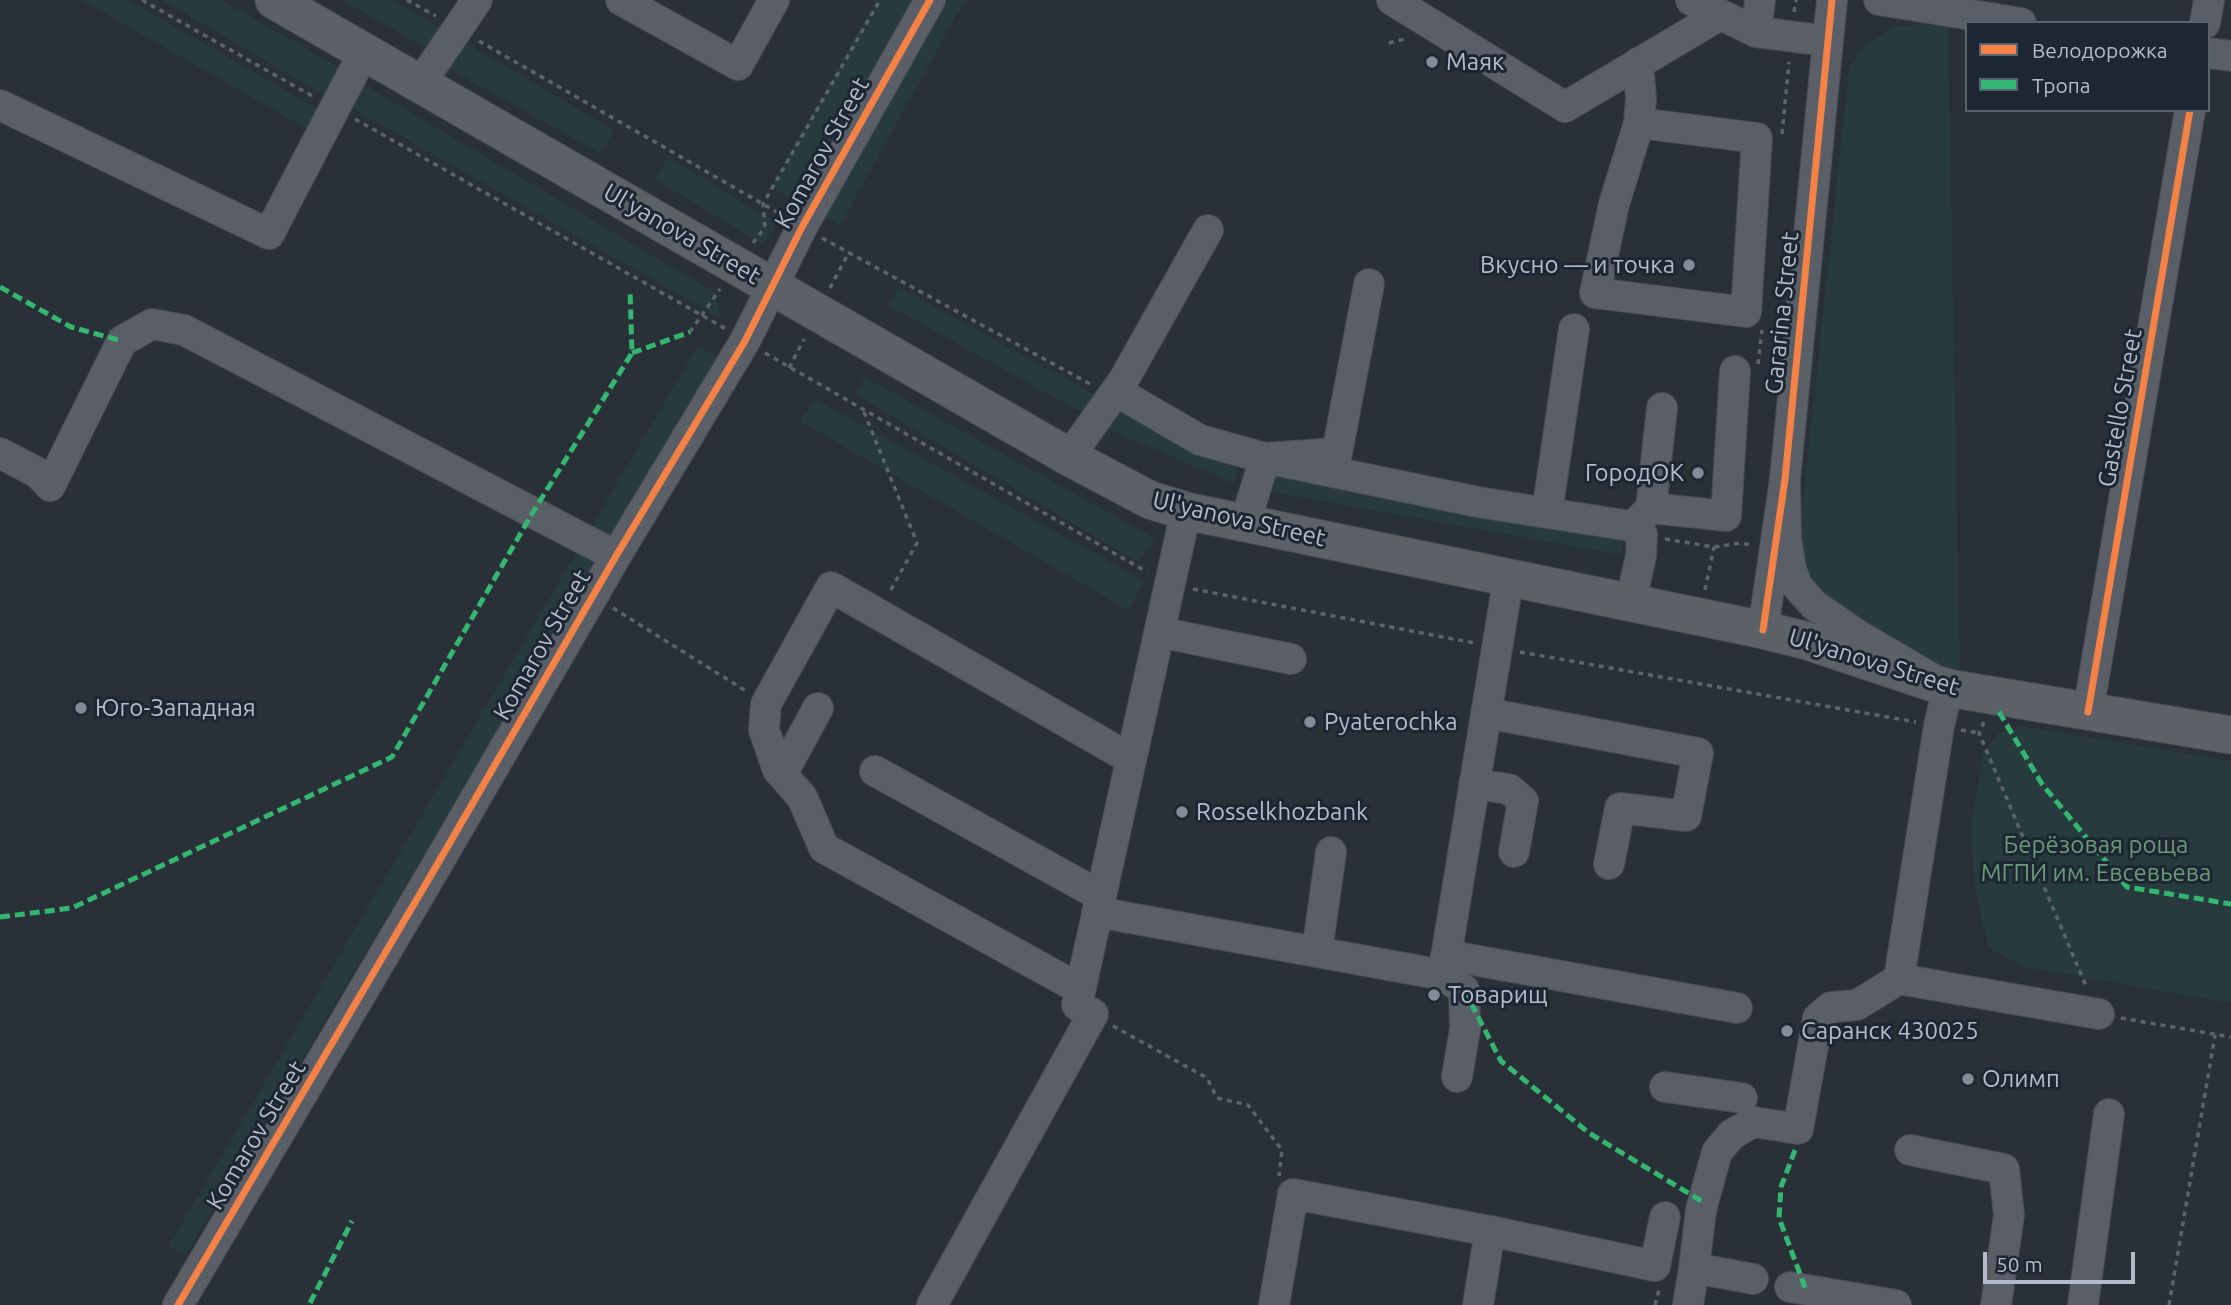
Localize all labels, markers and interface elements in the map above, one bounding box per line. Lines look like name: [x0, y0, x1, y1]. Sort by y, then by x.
legend: [1965, 21, 2210, 112]
text: Велодорожка: [2032, 38, 2168, 62]
place label: Маяк: [1446, 48, 1504, 76]
marker: Маяк: [1424, 54, 1440, 70]
street label: Komarov Street: [769, 72, 875, 234]
text: Тропа: [2032, 73, 2091, 97]
street label: Ul'yanova Street: [598, 177, 766, 291]
street label: Gararina Street: [1759, 230, 1805, 396]
place label: Вкусно — и точка: [1480, 251, 1675, 279]
marker: Вкусно — и точка: [1681, 257, 1697, 273]
street label: Gastello Street: [2092, 327, 2148, 489]
place label: ГородОК: [1585, 459, 1684, 487]
marker: ГородОК: [1690, 465, 1706, 481]
street label: Ul'yanova Street: [1150, 485, 1328, 553]
street label: Komarov Street: [487, 565, 597, 725]
street label: Ul'yanova Street: [1785, 622, 1963, 702]
place label: Юго-Западная: [95, 694, 256, 722]
marker: Юго-Западная: [73, 700, 89, 716]
place label: Pyaterochka: [1324, 708, 1458, 736]
marker: Pyaterochka: [1302, 714, 1318, 730]
place label: Rosselkhozbank: [1196, 798, 1368, 826]
marker: Rosselkhozbank: [1174, 804, 1190, 820]
park label: Берёзовая роща МГПИ им. Евсевьева: [1981, 831, 2211, 887]
place label: Товарищ: [1448, 981, 1548, 1009]
marker: Товарищ: [1426, 987, 1442, 1003]
place label: Саранск 430025: [1801, 1017, 1979, 1045]
marker: Саранск 430025: [1779, 1023, 1795, 1039]
street label: Komarov Street: [200, 1055, 312, 1215]
place label: Олимп: [1982, 1065, 2060, 1093]
marker: Олимп: [1960, 1071, 1976, 1087]
scale bar: [1986, 1238, 2138, 1282]
text: 50 m: [1996, 1252, 2043, 1276]

